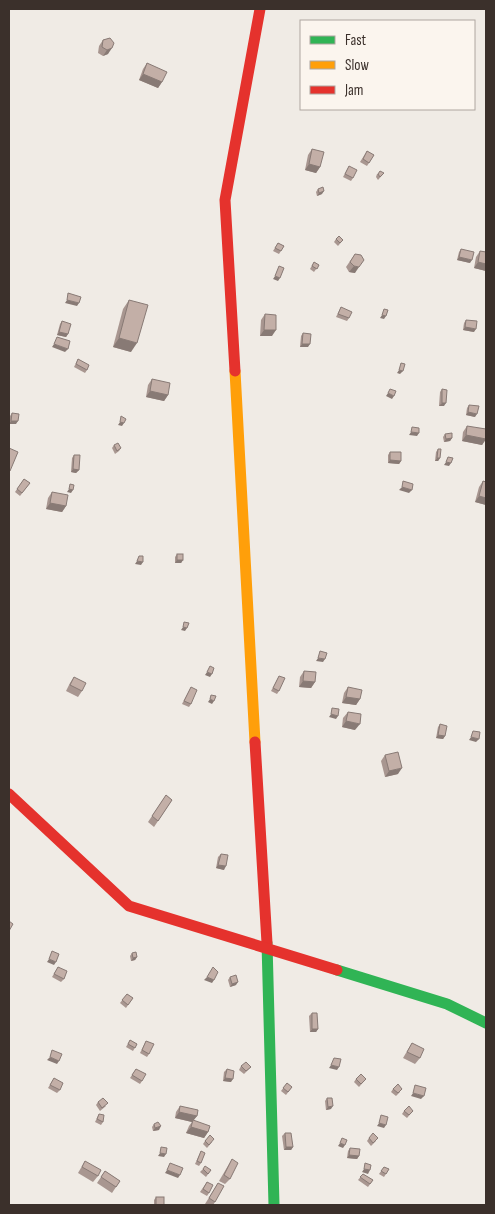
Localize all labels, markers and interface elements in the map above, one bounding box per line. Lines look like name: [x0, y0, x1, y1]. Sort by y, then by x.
legend: [300, 20, 475, 110]
text: Fast: [345, 31, 367, 50]
text: Slow: [345, 56, 369, 75]
text: Jam: [344, 81, 363, 100]

